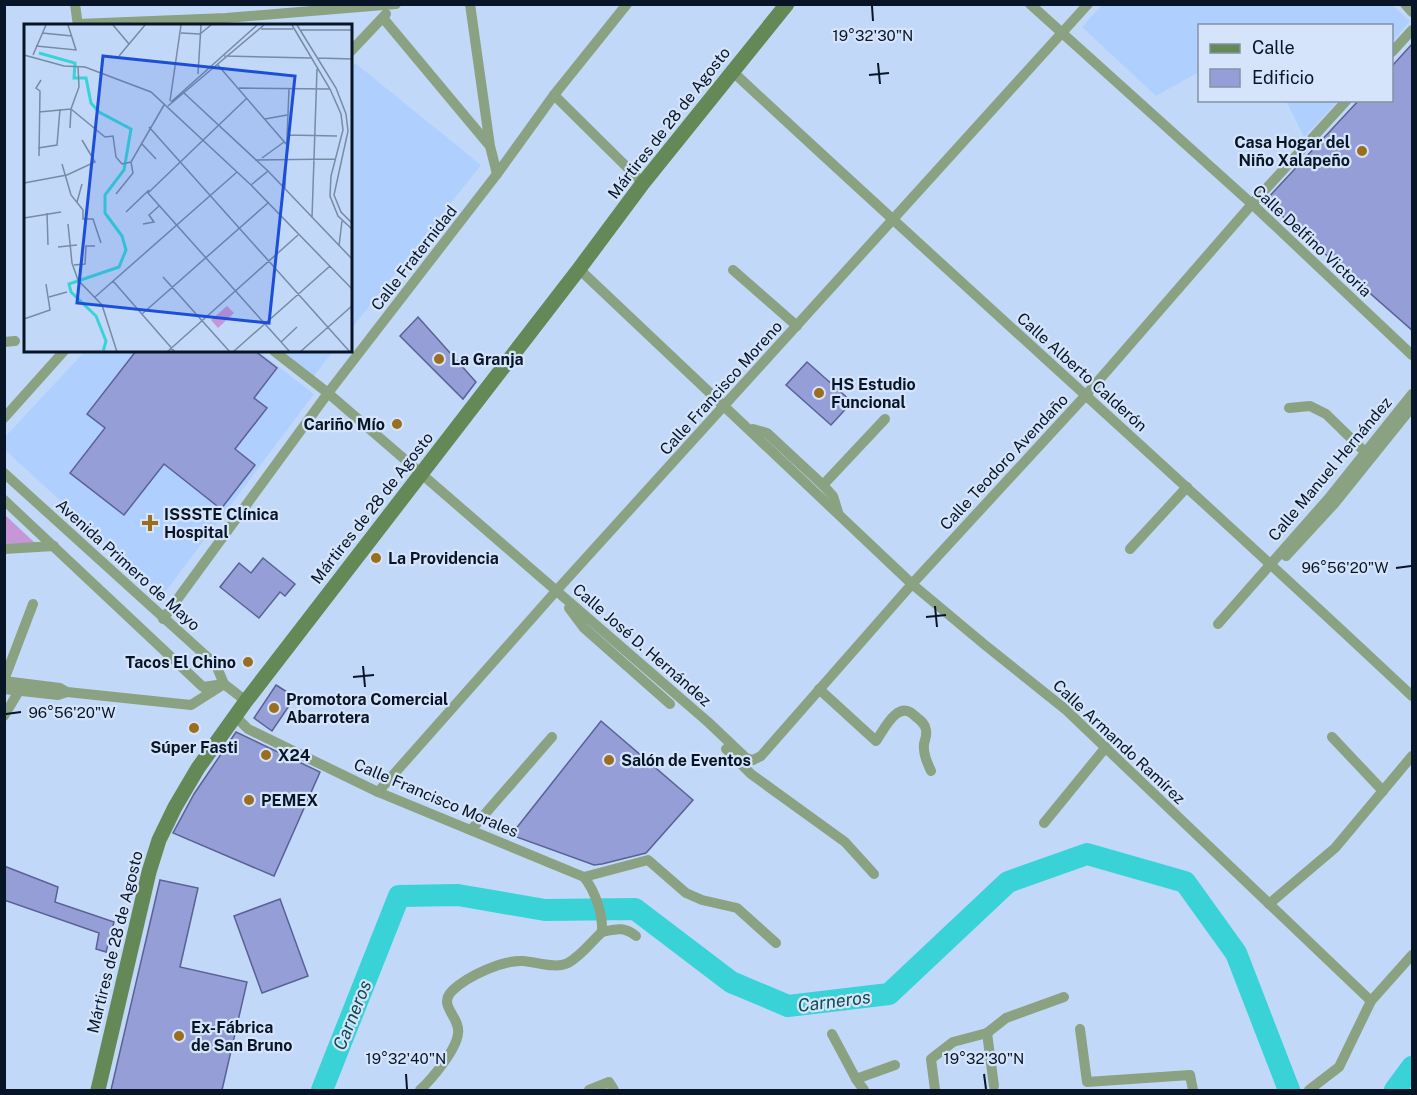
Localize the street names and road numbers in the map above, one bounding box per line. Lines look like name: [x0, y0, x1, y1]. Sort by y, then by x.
street label: Mártires de 28 de Agosto: [604, 43, 734, 203]
street label: Calle Delfino Victoria: [1249, 181, 1375, 301]
street label: Calle Fraternidad: [367, 202, 461, 314]
street label: Calle Alberto Calderón: [1013, 309, 1151, 435]
street label: Calle Francisco Moreno: [656, 317, 786, 459]
street label: Calle Teodoro Avendaño: [936, 390, 1072, 534]
street label: Calle Manuel Hernández: [1264, 393, 1396, 545]
street label: Mártires de 28 de Agosto: [307, 428, 437, 588]
street label: Avenida Primero de Mayo: [52, 495, 204, 635]
street label: Calle José D. Hernández: [569, 580, 715, 710]
street label: Calle Armando Ramírez: [1049, 676, 1189, 808]
street label: Calle Francisco Morales: [351, 755, 521, 841]
street label: Mártires de 28 de Agosto: [83, 849, 147, 1035]

